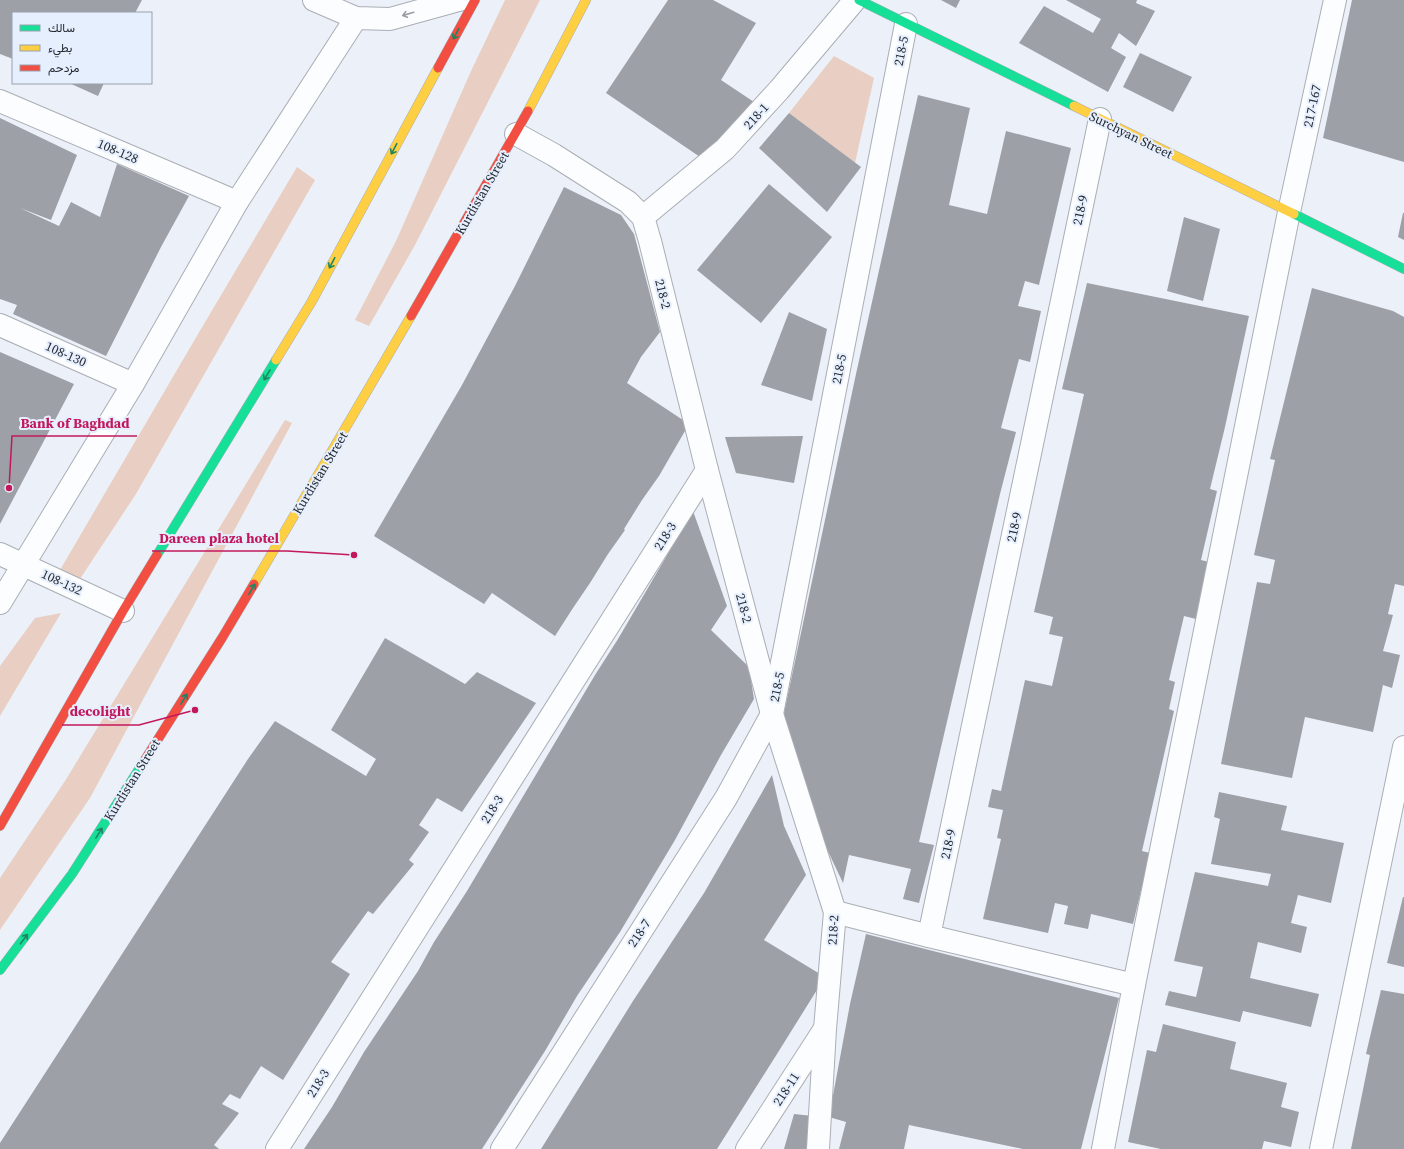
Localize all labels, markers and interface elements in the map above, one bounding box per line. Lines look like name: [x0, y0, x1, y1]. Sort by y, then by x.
one-way arrow: [402, 11, 415, 18]
legend: [12, 12, 152, 84]
text: سالك: [48, 20, 75, 36]
one-way arrow: [452, 28, 459, 40]
street label: 218-5: [890, 35, 912, 67]
text: بطيء: [48, 40, 72, 58]
text: مزدحم: [48, 60, 79, 76]
street label: 217-167: [1299, 83, 1325, 129]
street label: 218-1: [740, 99, 772, 133]
street label: Surchyan Street: [1087, 107, 1176, 163]
street label: 108-128: [95, 135, 141, 167]
one-way arrow: [390, 142, 397, 154]
street label: Kurdistan Street: [451, 148, 513, 238]
street label: 218-9: [1069, 194, 1091, 226]
one-way arrow: [328, 257, 336, 269]
street label: 218-2: [651, 277, 675, 311]
street label: 108-130: [43, 337, 89, 371]
street label: 218-5: [828, 353, 850, 385]
one-way arrow: [262, 369, 270, 381]
callout: Bank of Baghdad: [12, 410, 137, 436]
text: Bank of Baghdad: [20, 413, 130, 433]
street label: Kurdistan Street: [289, 428, 352, 517]
street label: 218-9: [1003, 511, 1025, 543]
street label: 218-3: [650, 519, 680, 553]
callout: Dareen plaza hotel: [152, 525, 287, 551]
text: Dareen plaza hotel: [159, 528, 279, 548]
street label: 108-132: [39, 565, 85, 599]
one-way arrow: [248, 583, 256, 595]
street label: 218-2: [732, 591, 756, 625]
street label: 218-5: [766, 671, 788, 703]
one-way arrow: [180, 693, 188, 705]
callout: decolight: [62, 699, 139, 725]
text: decolight: [70, 701, 131, 721]
street label: Kurdistan Street: [100, 735, 164, 824]
street label: 218-3: [477, 792, 507, 826]
one-way arrow: [95, 828, 103, 839]
street label: 218-9: [937, 828, 959, 860]
street label: 218-2: [823, 914, 843, 946]
street label: 218-7: [624, 915, 655, 950]
one-way arrow: [19, 933, 28, 944]
street label: 218-3: [303, 1066, 333, 1100]
street label: 218-11: [769, 1069, 803, 1109]

